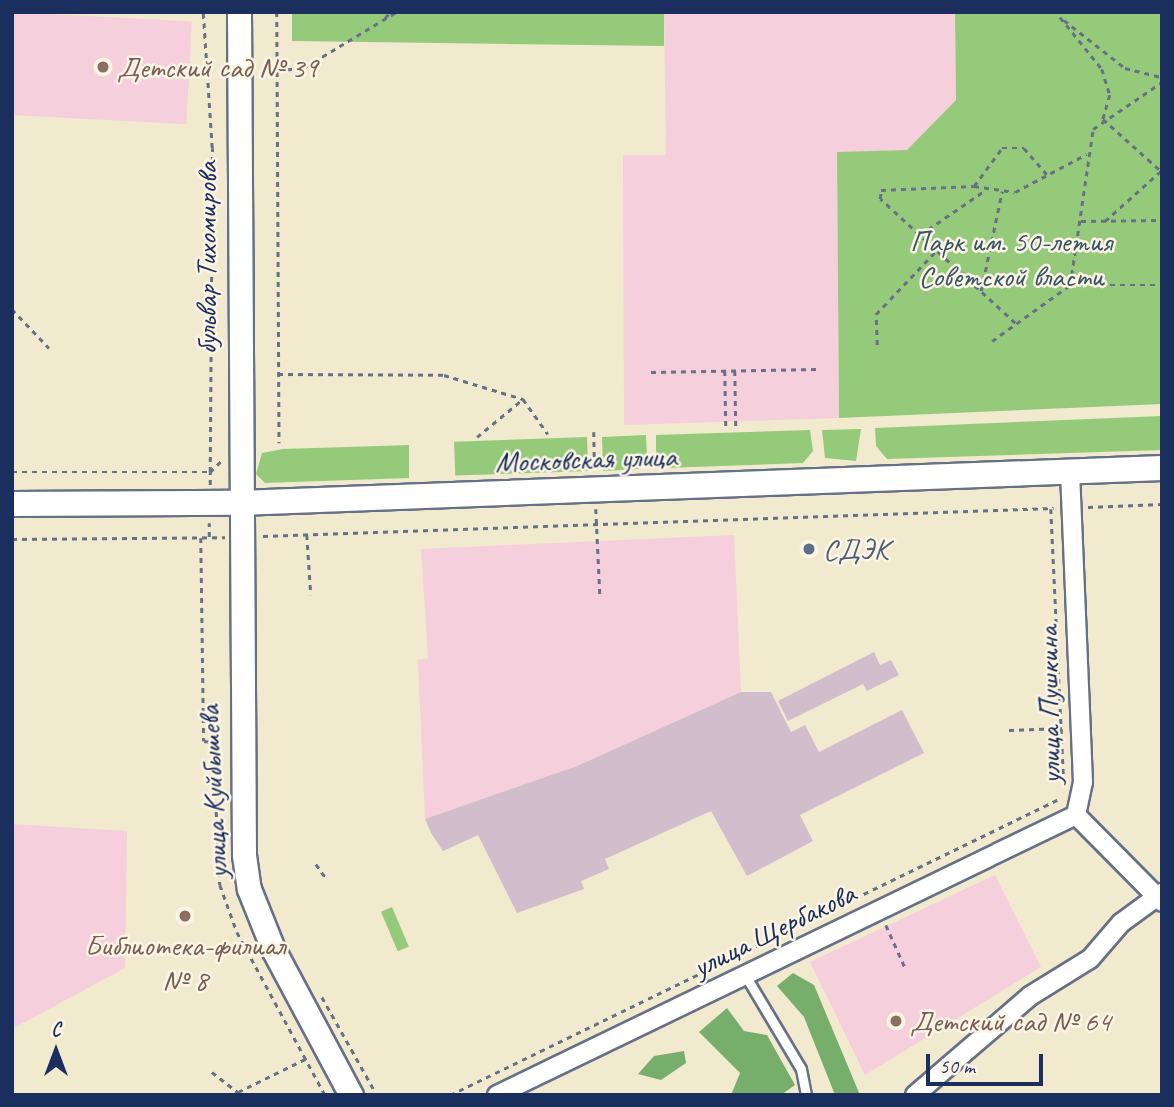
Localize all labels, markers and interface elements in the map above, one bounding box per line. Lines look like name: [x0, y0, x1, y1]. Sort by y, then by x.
place label: Детский сад № 39: [117, 49, 318, 85]
marker: Детский сад № 39: [95, 59, 111, 75]
street label: бульвар Тихомирова: [188, 163, 224, 353]
park label: Парк им. 50-летия Советской власти: [911, 223, 1111, 294]
street label: Московская улица: [494, 438, 678, 480]
place label: СДЭК: [823, 531, 889, 567]
marker: СДЭК: [801, 541, 817, 557]
street label: улица Пушкина: [1030, 625, 1068, 785]
street label: улица Куйбышева: [190, 704, 236, 880]
street label: улица Щербакова: [687, 875, 861, 985]
marker: Библиотека-филиал № 8: [177, 908, 193, 924]
place label: Библиотека-филиал № 8: [85, 927, 285, 998]
place label: Детский сад № 64: [910, 1003, 1111, 1039]
marker: Детский сад № 64: [888, 1013, 904, 1029]
north arrow: [21, 1016, 91, 1086]
text: С: [51, 1018, 61, 1042]
scale bar: [929, 1040, 1046, 1084]
text: 50 m: [939, 1053, 975, 1079]

